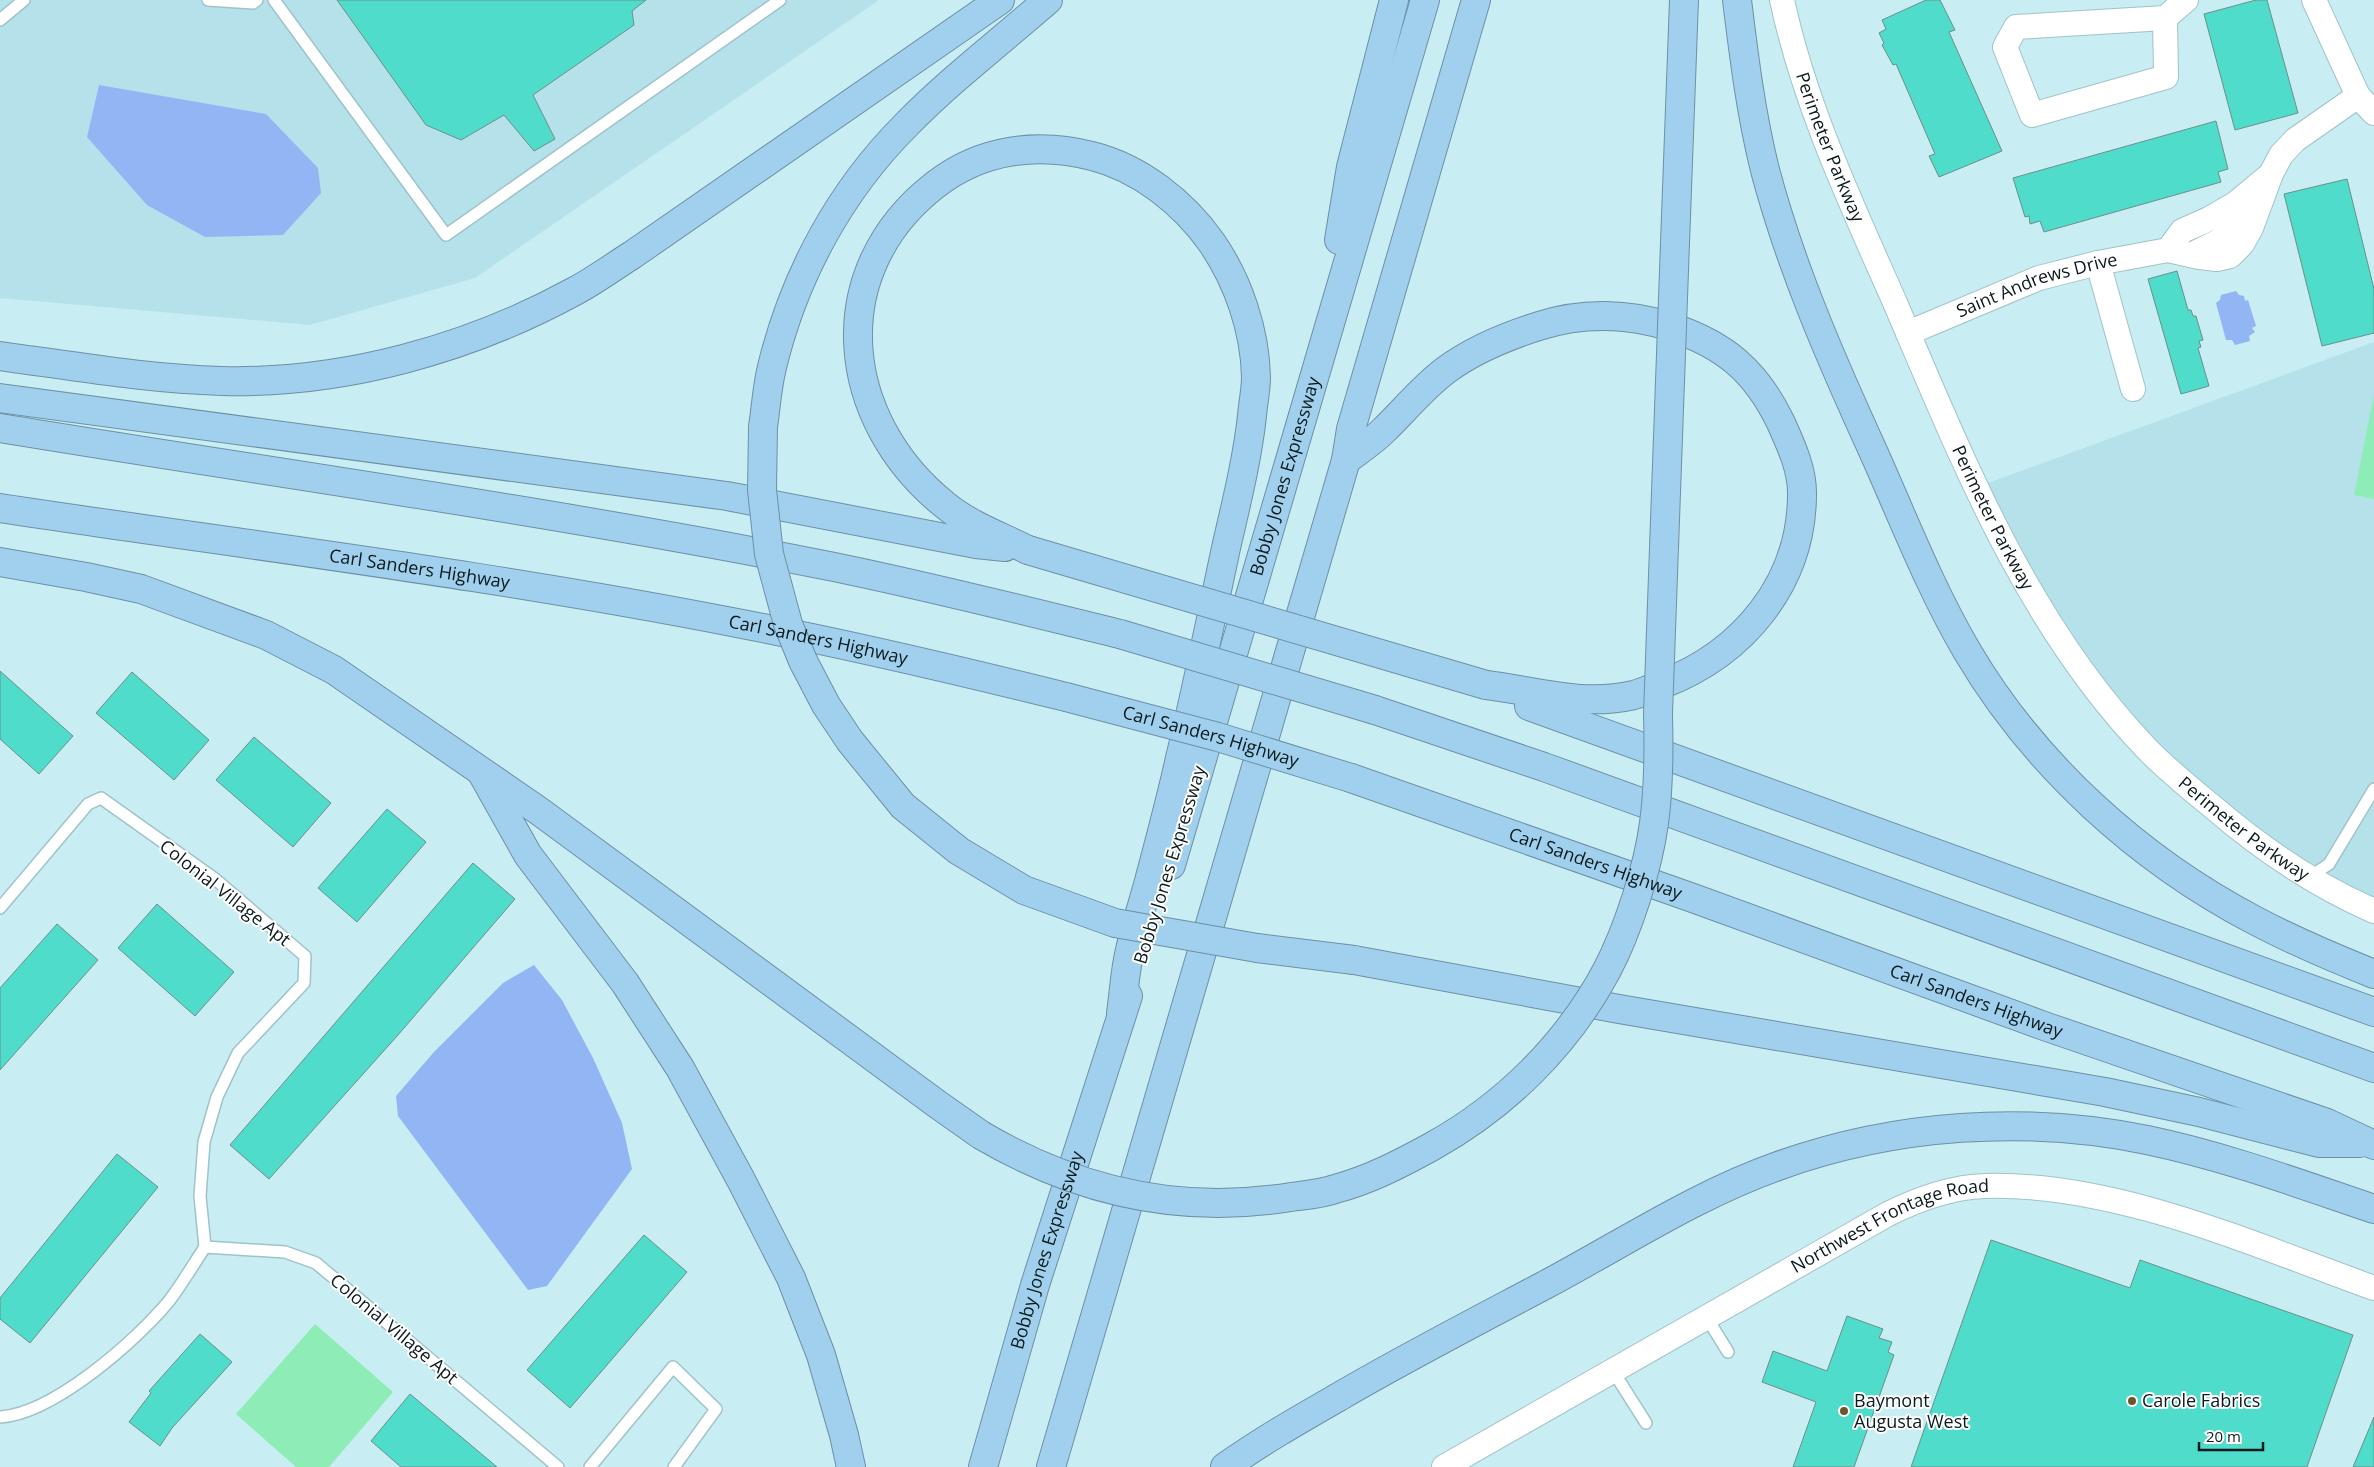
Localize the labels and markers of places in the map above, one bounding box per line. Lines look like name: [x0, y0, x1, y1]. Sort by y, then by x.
place label: Baymont Augusta West: [1854, 1388, 1969, 1433]
place label: Carole Fabrics: [2142, 1388, 2260, 1412]
marker: Carole Fabrics: [2126, 1395, 2138, 1407]
marker: Baymont Augusta West: [1838, 1405, 1850, 1417]

